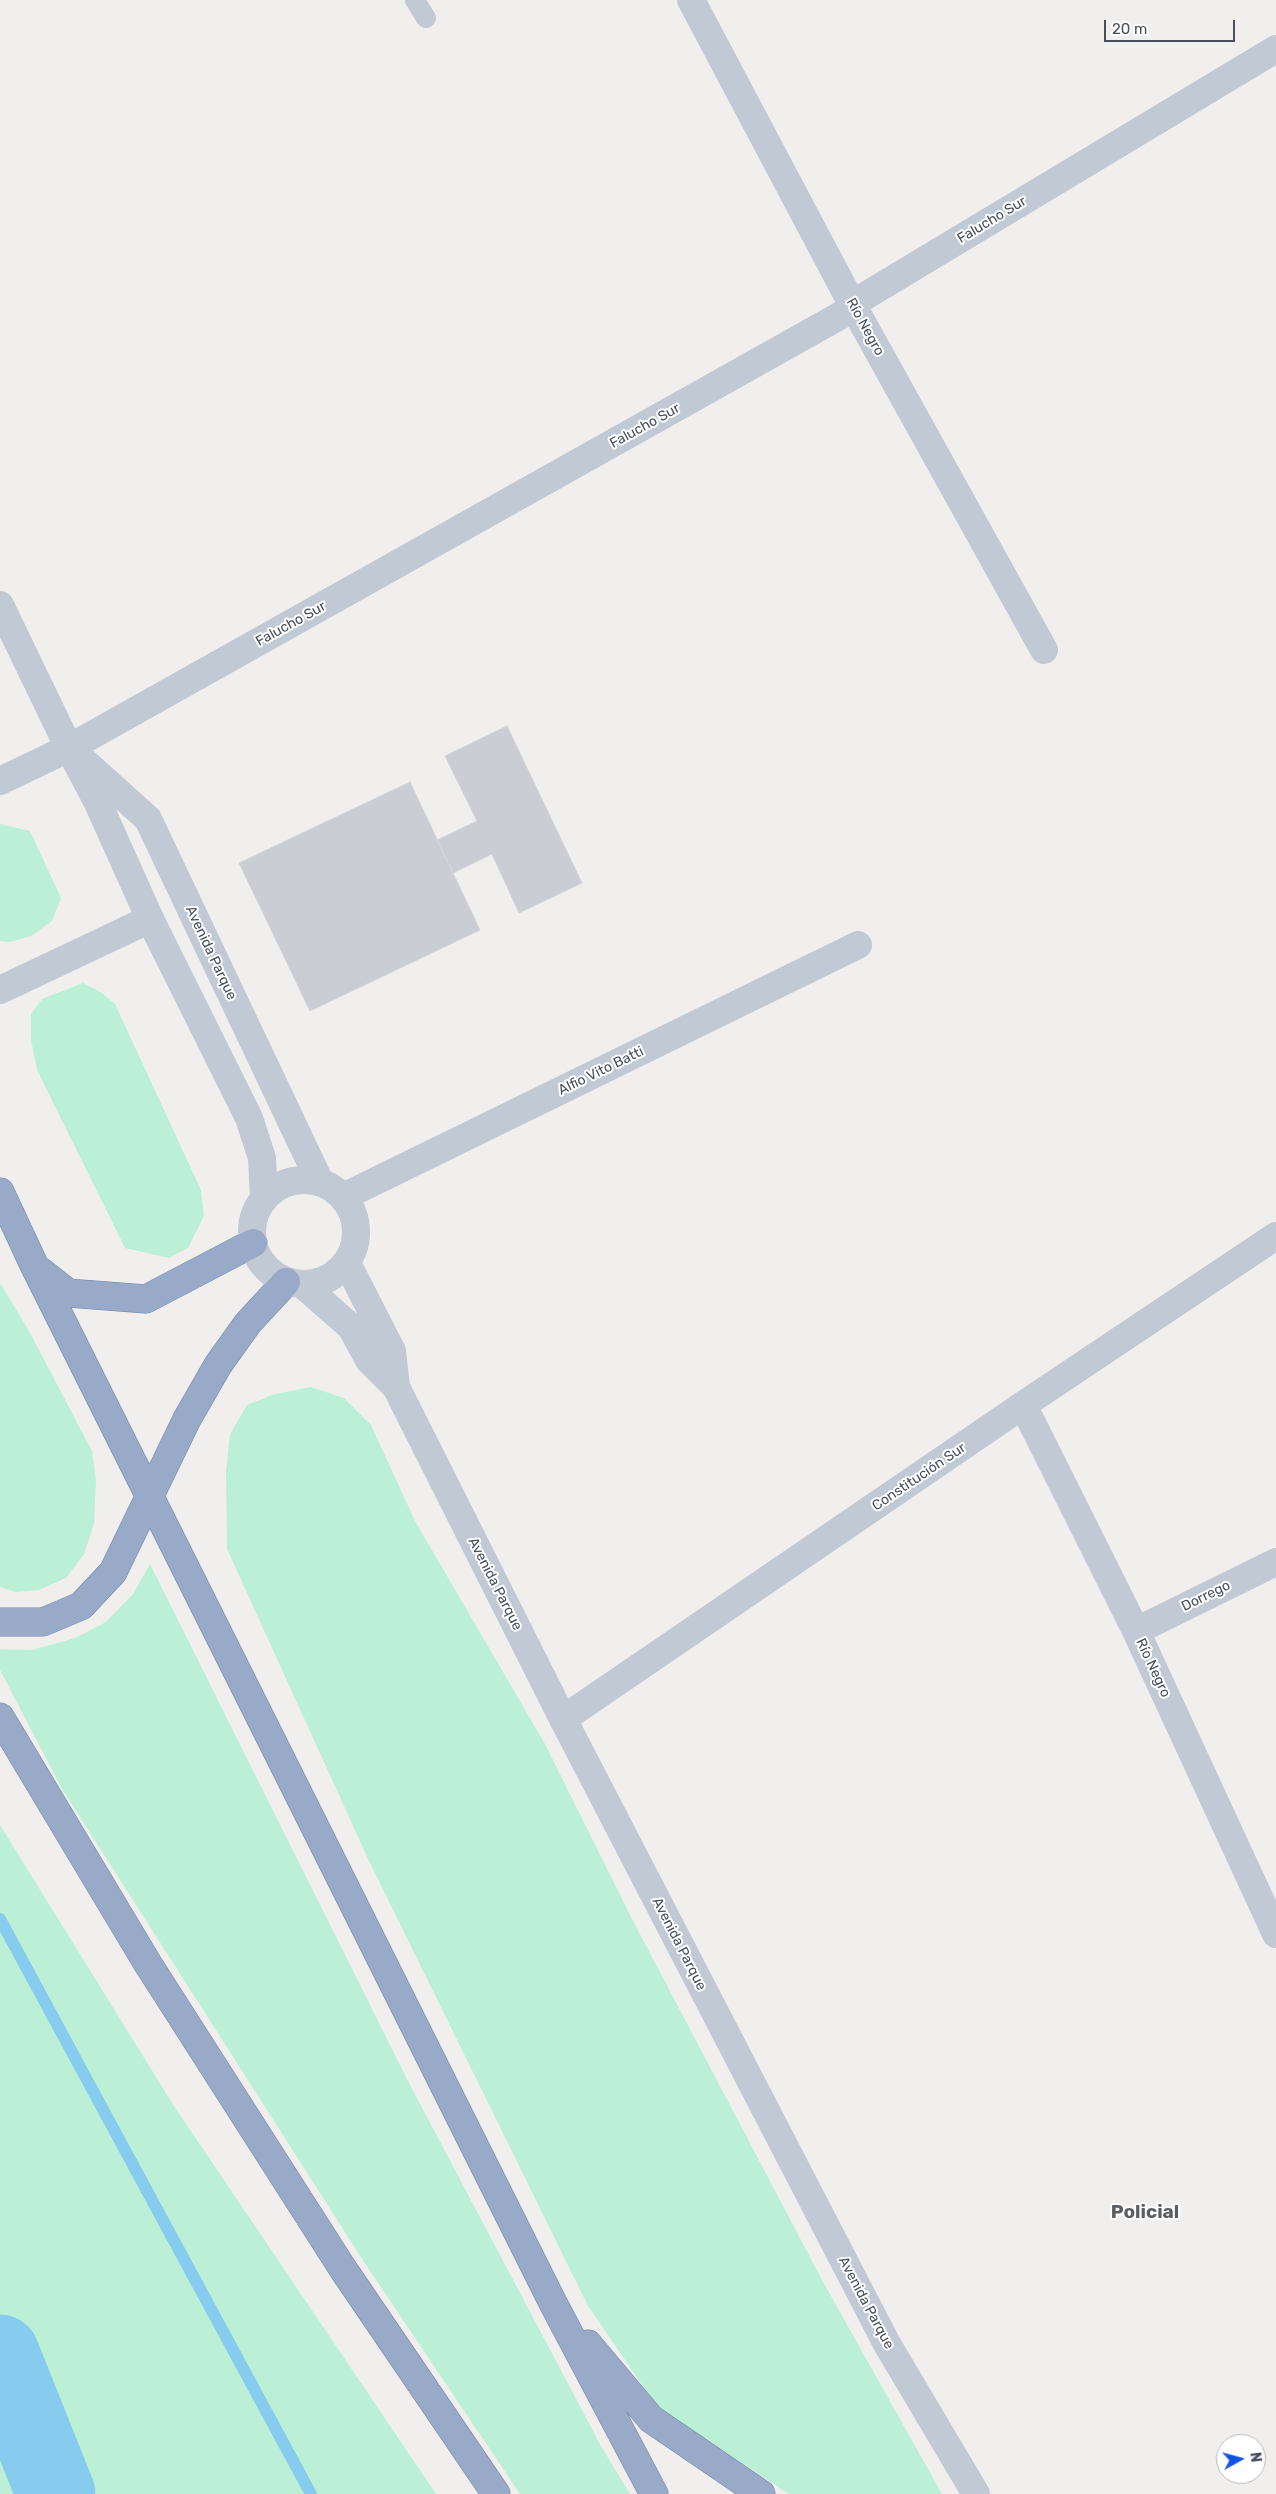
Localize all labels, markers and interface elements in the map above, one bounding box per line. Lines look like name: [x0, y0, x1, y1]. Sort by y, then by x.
scale bar: [1106, 10, 1237, 42]
text: 20 m: [1112, 20, 1147, 38]
street label: Falucho Sur: [954, 193, 1030, 247]
street label: Río Negro: [842, 295, 888, 359]
street label: Falucho Sur: [607, 400, 683, 452]
street label: Falucho Sur: [253, 598, 329, 650]
street label: Avenida Parque: [182, 903, 240, 1003]
street label: Alfio Vito Batti: [556, 1043, 646, 1099]
street label: Constitución Sur: [869, 1439, 969, 1515]
street label: Avenida Parque: [464, 1535, 526, 1633]
street label: Dorrego: [1179, 1577, 1233, 1615]
street label: Río Negro: [1132, 1636, 1174, 1700]
street label: Avenida Parque: [648, 1895, 710, 1993]
district label: Policial: [1111, 2202, 1179, 2224]
street label: Avenida Parque: [835, 2254, 897, 2352]
north arrow: [1216, 2434, 1266, 2484]
text: N: [1246, 2451, 1264, 2463]

